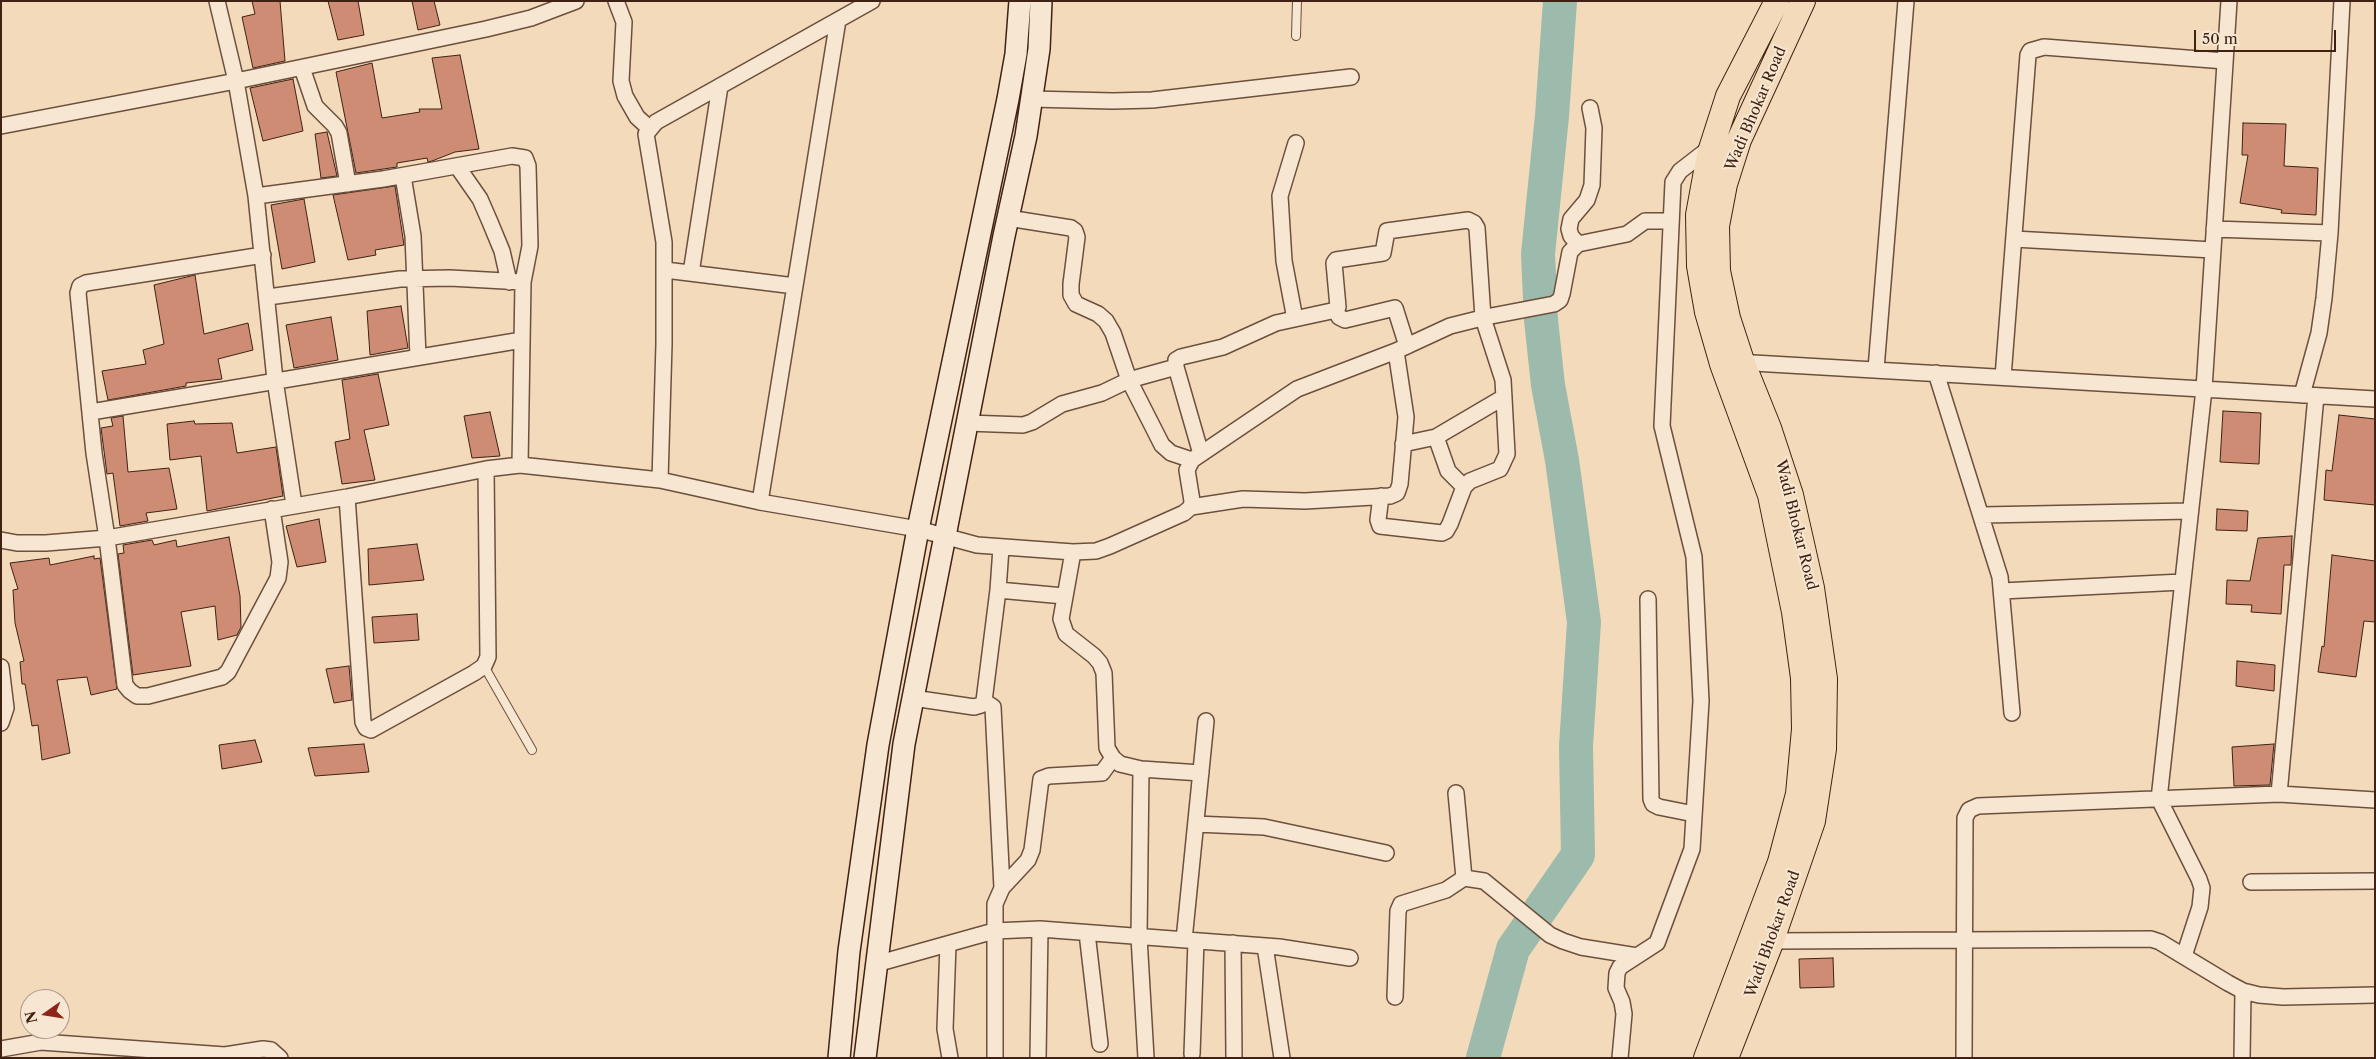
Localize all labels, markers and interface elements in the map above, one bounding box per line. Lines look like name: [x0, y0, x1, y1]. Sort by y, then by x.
scale bar: [2196, 20, 2338, 52]
text: 50 m: [2202, 29, 2238, 48]
street label: Wadi Bhokar Road: [1722, 44, 1790, 174]
street label: Wadi Bhokar Road: [1771, 458, 1821, 592]
street label: Wadi Bhokar Road: [1742, 868, 1804, 1000]
north arrow: [20, 989, 70, 1039]
text: N: [21, 1009, 41, 1025]

